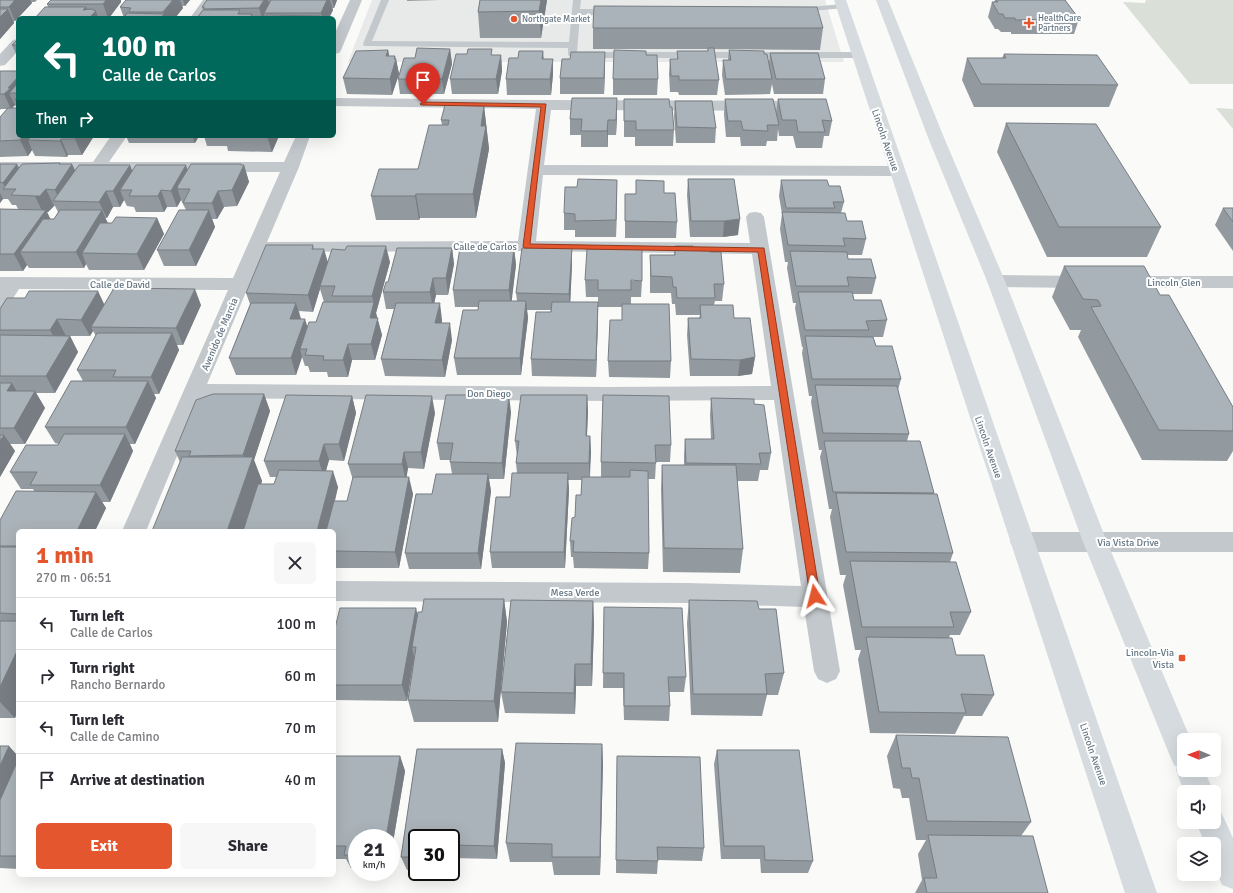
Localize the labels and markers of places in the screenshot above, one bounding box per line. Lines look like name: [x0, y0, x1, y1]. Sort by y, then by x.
place label: HealthCare Partners: [1038, 13, 1082, 34]
marker: Northgate Market: [509, 14, 519, 24]
place label: Northgate Market: [522, 14, 590, 25]
marker: HealthCare Partners: [1023, 17, 1035, 29]
pin: [406, 63, 440, 104]
place label: Lincoln-Via Vista: [1126, 647, 1174, 671]
marker: Lincoln-Via Vista: [1177, 653, 1187, 663]

